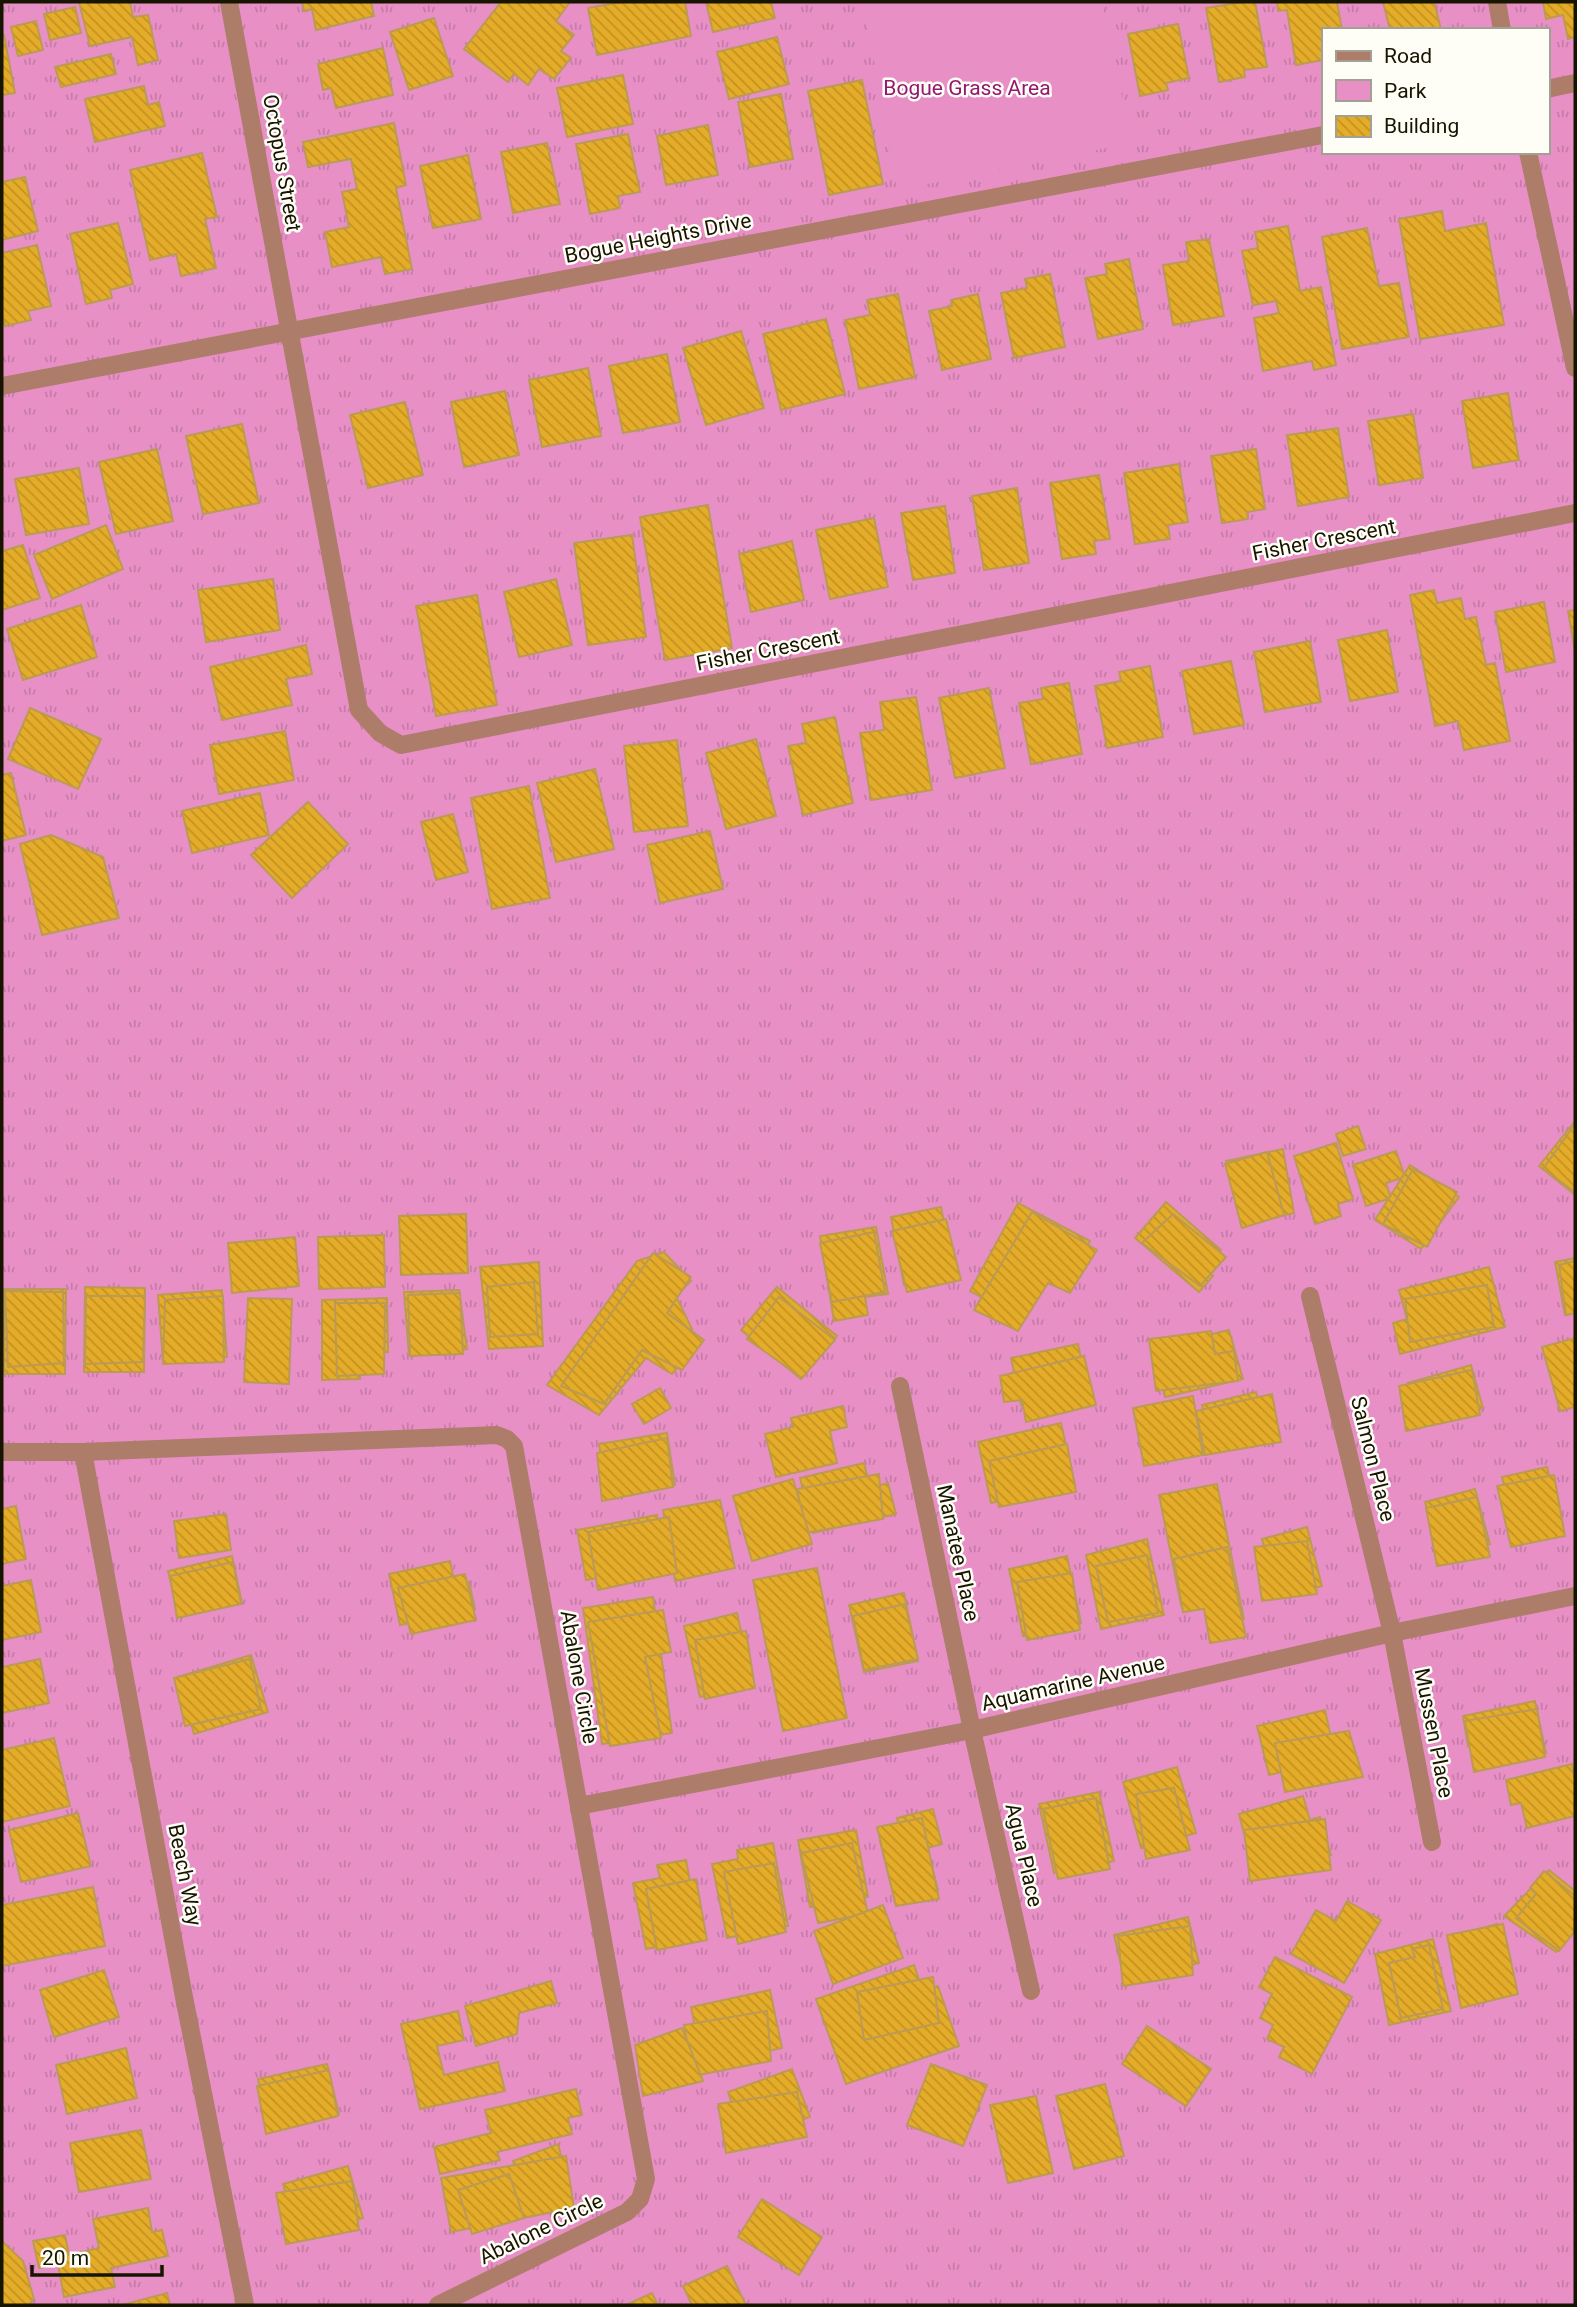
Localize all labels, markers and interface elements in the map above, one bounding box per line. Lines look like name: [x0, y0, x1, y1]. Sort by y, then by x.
legend: [1322, 28, 1549, 154]
text: Road: [1384, 44, 1432, 68]
park label: Bogue Grass Area: [883, 76, 1051, 100]
text: Park: [1384, 79, 1427, 103]
street label: Octopus Street: [258, 93, 306, 234]
text: Building: [1384, 114, 1459, 138]
street label: Bogue Heights Drive: [563, 208, 753, 268]
street label: Fisher Crescent: [1250, 514, 1398, 566]
street label: Fisher Crescent: [694, 624, 842, 676]
street label: Salmon Place: [1346, 1394, 1400, 1524]
street label: Manatee Place: [932, 1483, 984, 1623]
street label: Abalone Circle: [555, 1609, 603, 1745]
street label: Aquamarine Avenue: [979, 1650, 1167, 1716]
street label: Mussen Place: [1410, 1666, 1458, 1800]
street label: Agua Place: [1000, 1801, 1048, 1909]
street label: Beach Way: [163, 1822, 207, 1928]
street label: Abalone Circle: [475, 2189, 607, 2269]
scale bar: [32, 2234, 161, 2278]
text: 20 m: [42, 2246, 89, 2270]

